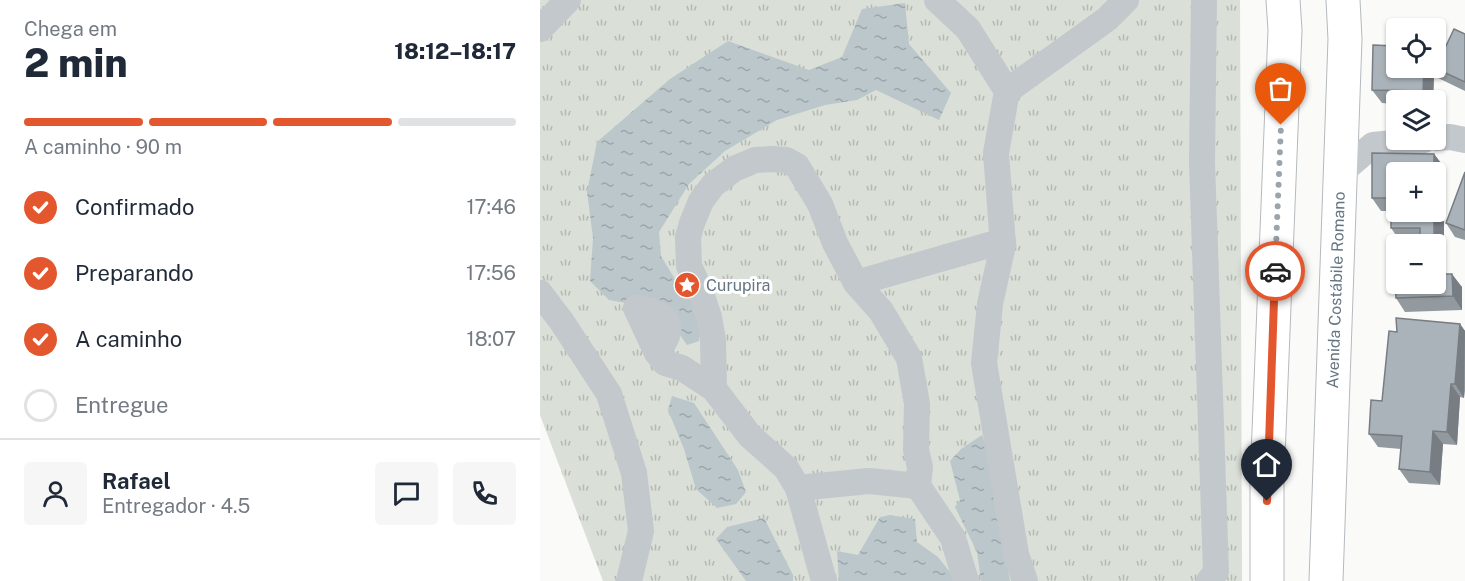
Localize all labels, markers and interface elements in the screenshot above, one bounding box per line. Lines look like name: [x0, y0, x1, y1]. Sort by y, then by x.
text: Chega em: [24, 17, 117, 41]
map controls: [1386, 18, 1446, 294]
button: locate: [1386, 18, 1446, 78]
text: 18:12–18:17: [394, 38, 516, 64]
text: 2 min: [24, 40, 128, 86]
pin: [1255, 63, 1306, 125]
icon: bag: [1264, 72, 1297, 105]
button: layers: [1386, 90, 1446, 150]
text: A caminho · 90 m: [24, 135, 182, 159]
button: +: [1386, 162, 1446, 222]
icon: check: [24, 191, 57, 224]
street label: Avenida Costábile Romano: [1323, 191, 1349, 389]
text: Confirmado: [75, 194, 194, 220]
text: 17:46: [466, 195, 516, 219]
button: −: [1386, 234, 1446, 294]
courier: [1245, 241, 1305, 301]
icon: car: [1259, 255, 1292, 288]
icon: check: [24, 257, 57, 290]
text: Preparando: [75, 260, 194, 286]
text: 17:56: [466, 261, 516, 285]
place icon: Curupira: [672, 270, 702, 300]
place label: Curupira: [706, 276, 770, 295]
icon: check: [24, 323, 57, 356]
text: A caminho: [75, 326, 182, 352]
text: 18:07: [467, 327, 516, 351]
text: Entregue: [75, 392, 169, 418]
pin: [1241, 439, 1292, 501]
icon: home: [1250, 448, 1283, 481]
button: person: [24, 462, 87, 525]
button: chat: [375, 462, 438, 525]
button: phone: [453, 462, 516, 525]
text: Rafael: [102, 468, 171, 494]
text: Entregador · 4.5: [102, 494, 250, 518]

